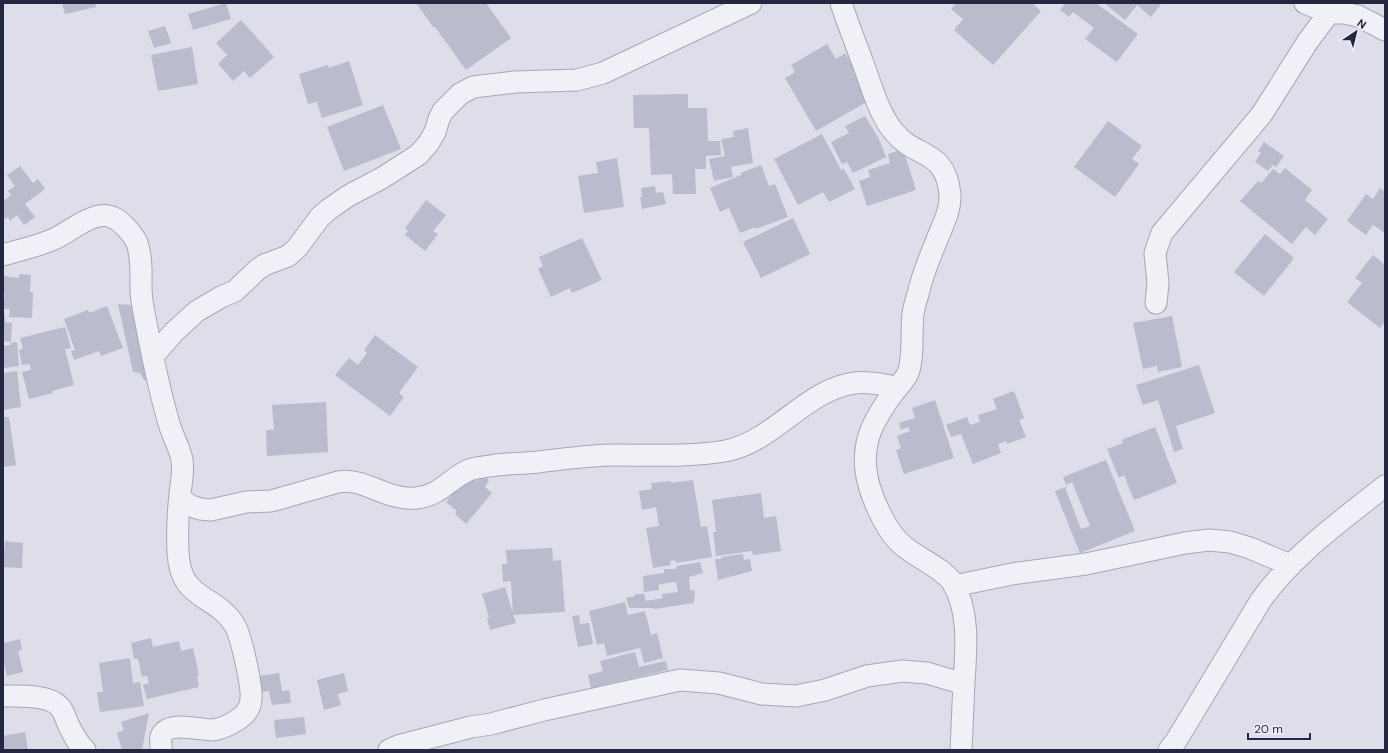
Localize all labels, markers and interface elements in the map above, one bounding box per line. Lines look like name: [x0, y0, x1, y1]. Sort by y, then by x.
north arrow: [1336, 12, 1376, 52]
text: N: [1354, 16, 1369, 32]
scale bar: [1248, 715, 1310, 741]
text: 20 m: [1254, 721, 1283, 737]

